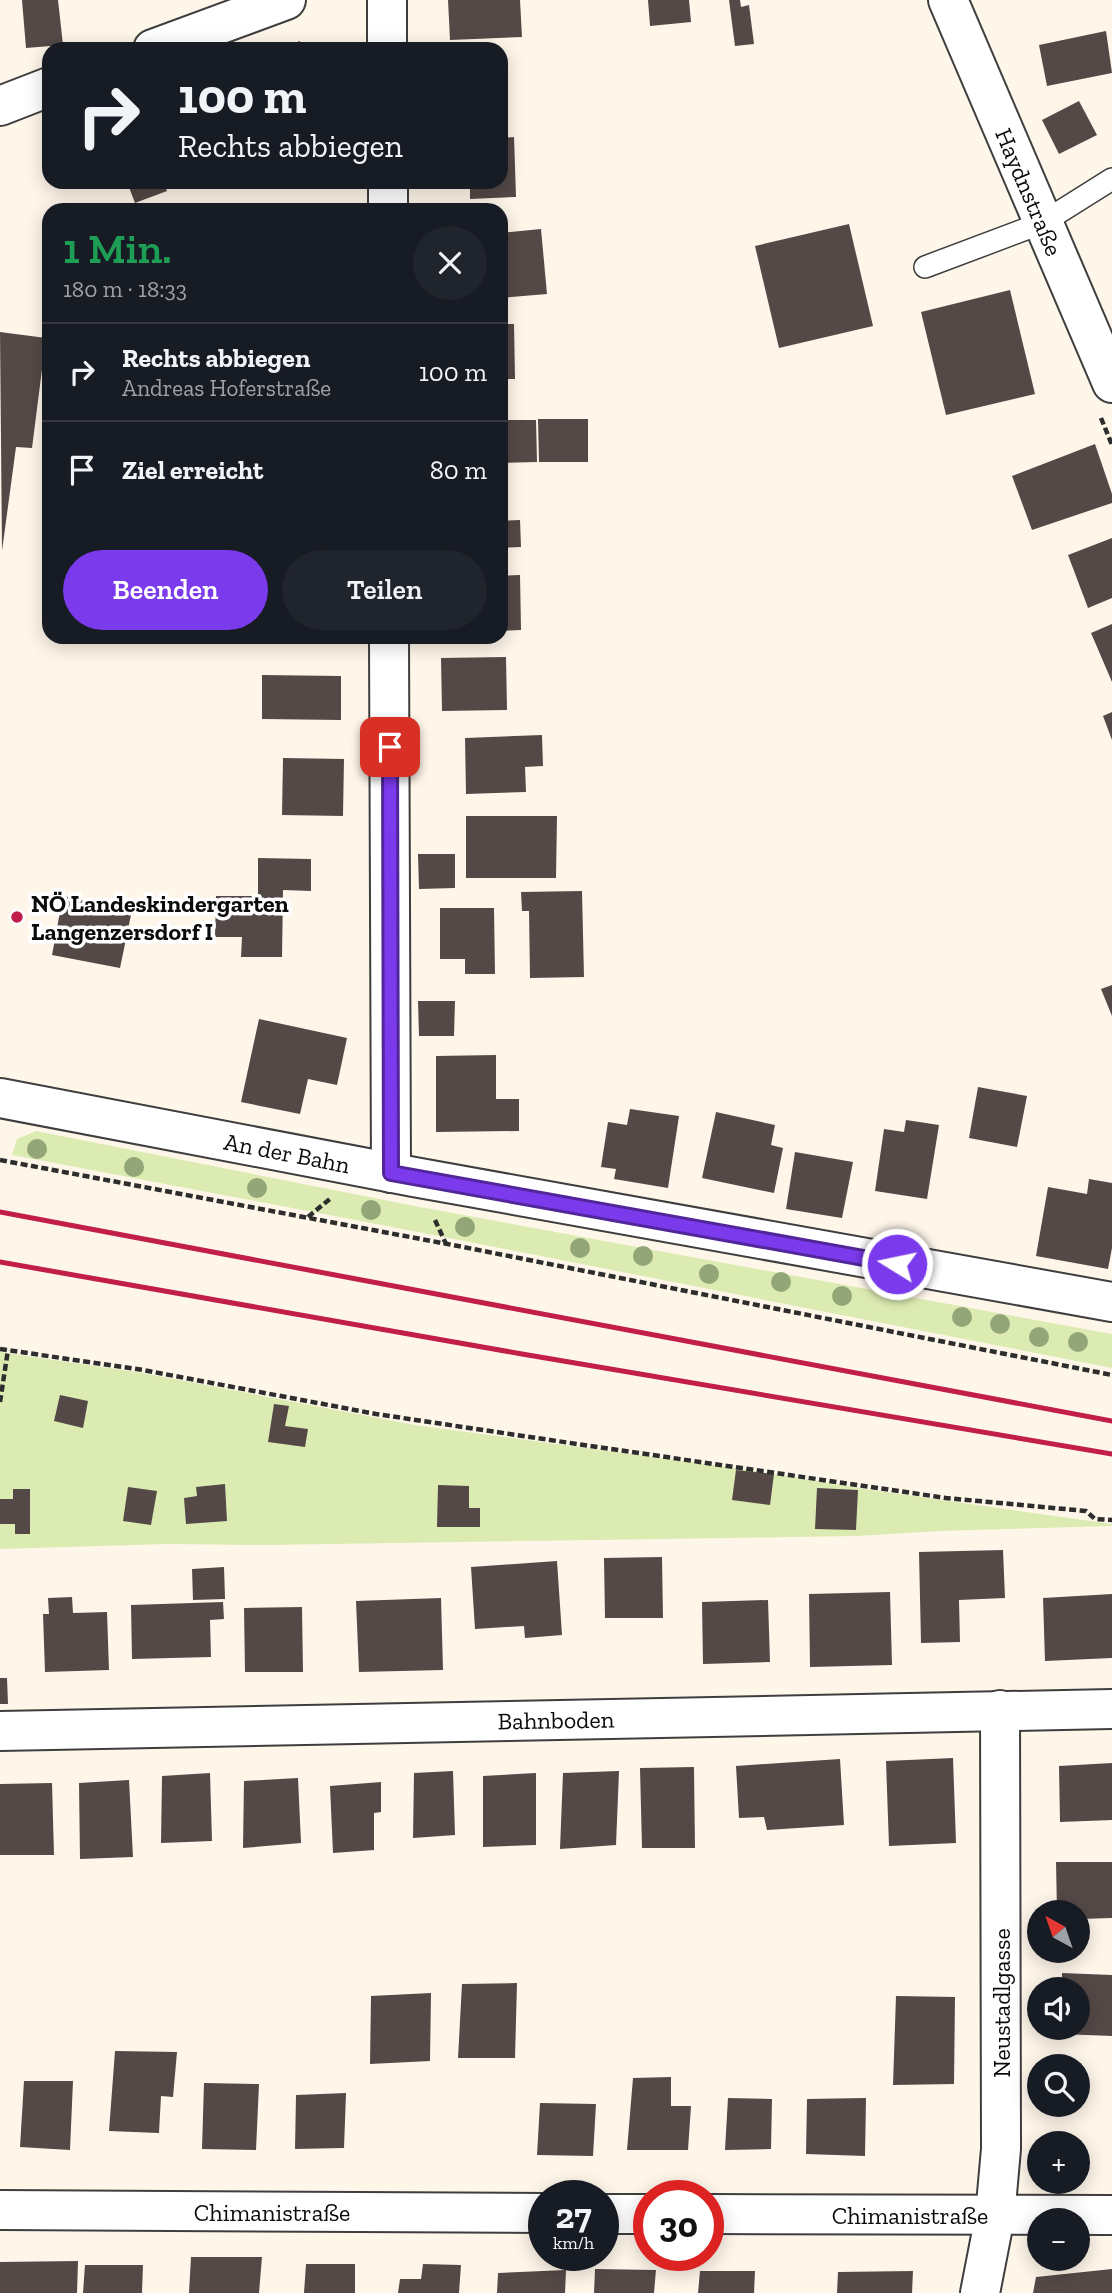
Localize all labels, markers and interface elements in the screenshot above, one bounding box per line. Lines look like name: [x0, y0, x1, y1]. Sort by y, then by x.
text: 100 m: [178, 67, 306, 126]
icon: right: [63, 70, 154, 161]
street label: Haydnstraße: [989, 124, 1069, 260]
text: Rechts abbiegen: [178, 127, 403, 165]
text: 1 Min.: [63, 223, 172, 274]
button: close: [413, 226, 487, 300]
text: 180 m · 18:33: [63, 275, 187, 303]
text: Rechts abbiegen: [122, 342, 310, 374]
icon: right: [63, 353, 101, 391]
text: 100 m: [419, 356, 487, 388]
text: Andreas Hoferstraße: [122, 374, 331, 402]
icon: arrive: [63, 451, 101, 489]
text: Ziel erreicht: [122, 454, 263, 486]
text: 80 m: [430, 454, 487, 486]
button: Beenden: [63, 550, 268, 630]
button: Teilen: [282, 550, 487, 630]
pin: [360, 717, 420, 777]
icon: arrive: [371, 728, 409, 766]
place label: NÖ Landeskindergarten Langenzersdorf I: [31, 889, 289, 946]
marker: NÖ Landeskindergarten Langenzersdorf I: [9, 909, 25, 925]
street label: An der Bahn: [222, 1127, 353, 1179]
position arrow: [860, 1227, 934, 1301]
street label: Bahnboden: [497, 1704, 615, 1736]
north arrow: [1027, 1900, 1090, 1964]
map controls: [1027, 1900, 1090, 2271]
street label: Neustadlgasse: [987, 1928, 1016, 2078]
button: sound: [1027, 1977, 1090, 2040]
button: search: [1027, 2054, 1090, 2117]
button: +: [1027, 2131, 1090, 2194]
speed limit sign: 30: [633, 2180, 724, 2271]
text: 27: [555, 2195, 592, 2237]
street label: Chimanistraße: [194, 2198, 350, 2227]
street label: Chimanistraße: [832, 2201, 988, 2230]
button: −: [1027, 2208, 1090, 2271]
text: km/h: [553, 2232, 594, 2254]

